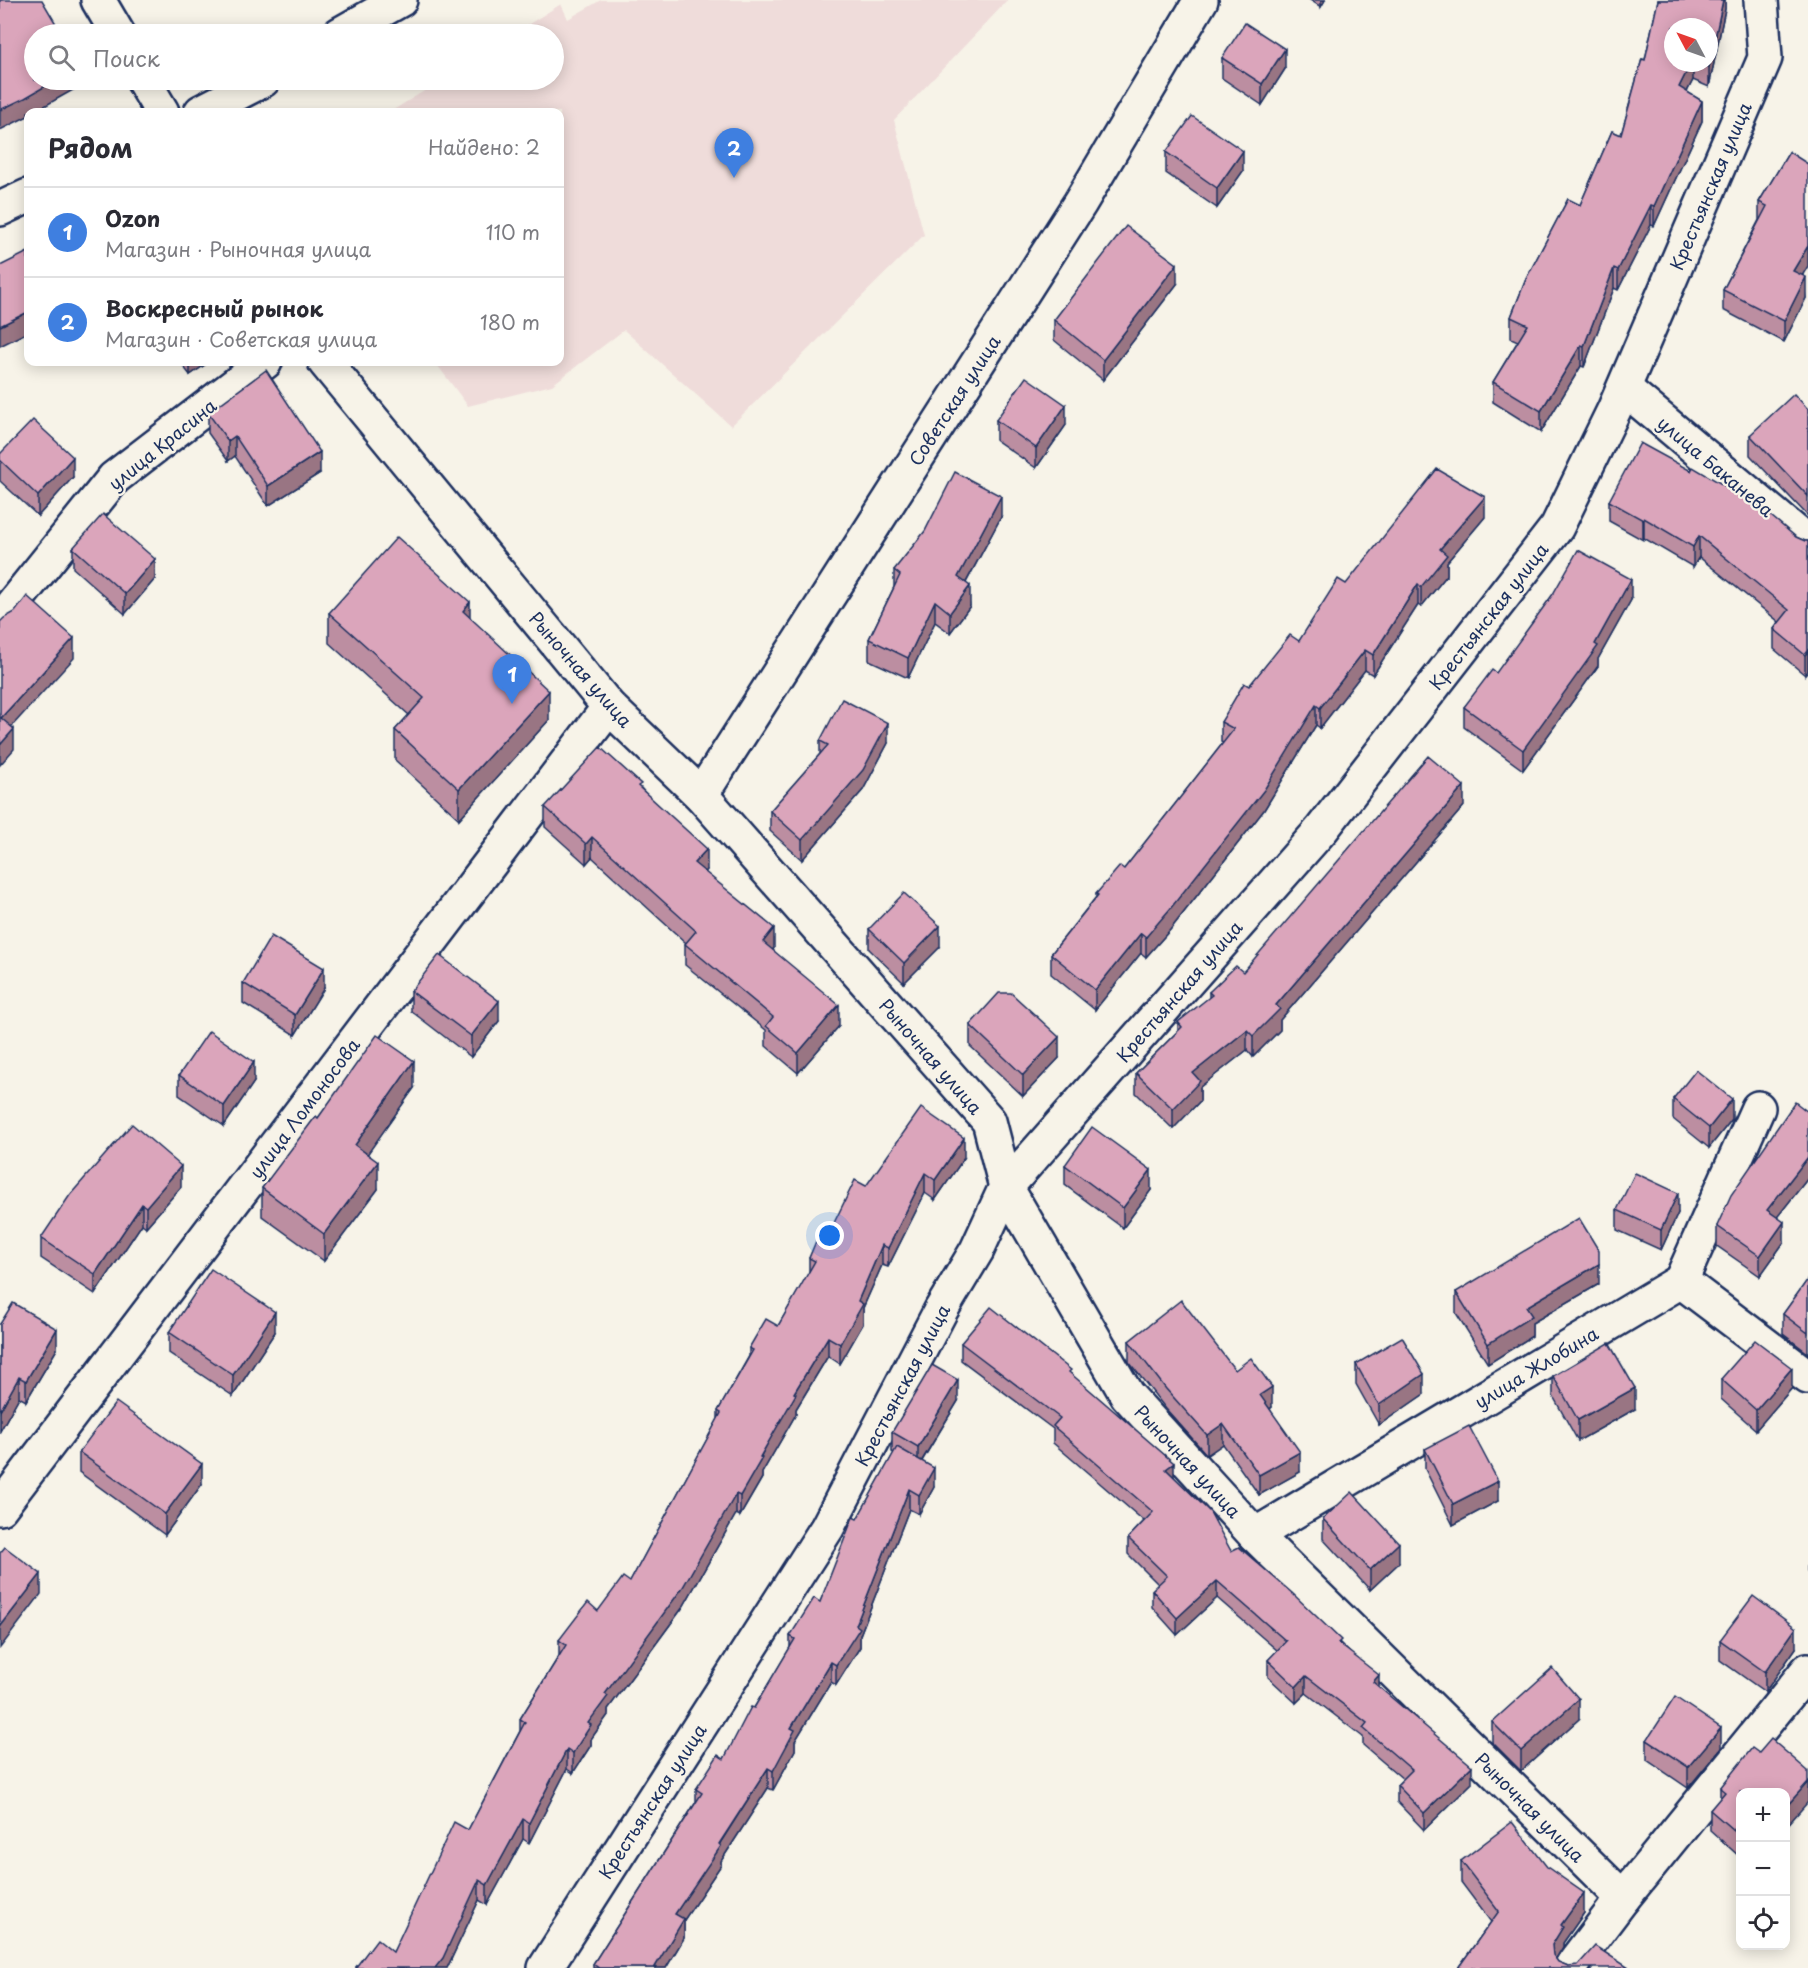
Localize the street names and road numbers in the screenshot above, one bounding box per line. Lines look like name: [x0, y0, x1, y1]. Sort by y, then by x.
street label: Крестьянская улица: [1662, 97, 1758, 274]
street label: Советская улица: [902, 329, 1007, 471]
street label: улица Красина: [102, 391, 222, 496]
street label: улица Баканева: [1652, 409, 1781, 523]
street label: Крестьянская улица: [1422, 536, 1555, 695]
street label: Рыночная улица: [523, 605, 639, 733]
street label: Крестьянская улица: [1110, 914, 1249, 1068]
street label: Рыночная улица: [873, 992, 989, 1120]
street label: улица Ломоносова: [242, 1032, 366, 1184]
street label: Крестьянская улица: [848, 1299, 957, 1471]
street label: улица Жлобина: [1469, 1319, 1604, 1415]
street label: Рыночная улица: [1128, 1398, 1248, 1524]
street label: Крестьянская улица: [592, 1718, 713, 1884]
street label: Рыночная улица: [1469, 1746, 1592, 1869]

